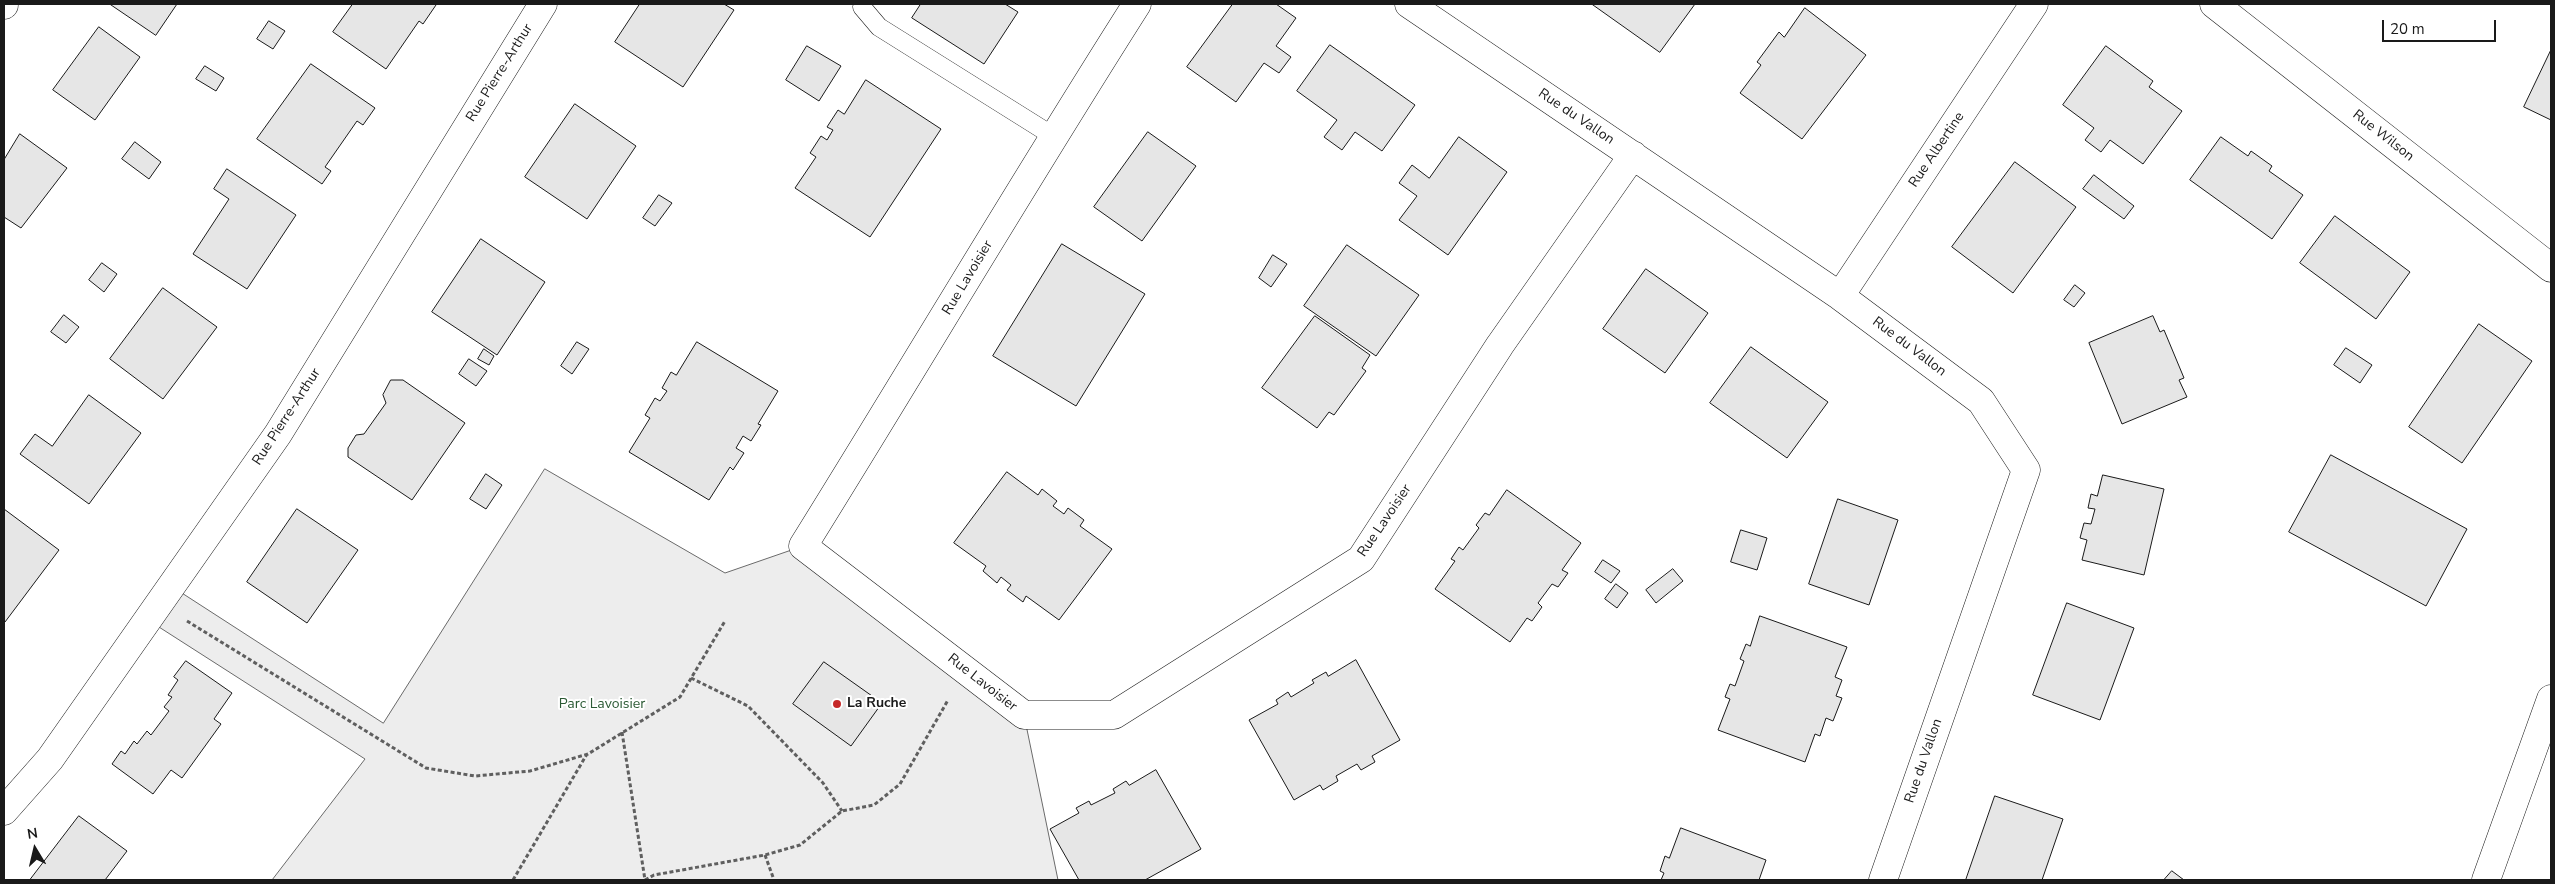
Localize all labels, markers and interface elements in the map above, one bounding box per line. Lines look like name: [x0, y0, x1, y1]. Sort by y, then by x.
scale bar: [2385, 10, 2499, 42]
text: 20 m: [2390, 19, 2425, 39]
street label: Rue Pierre-Arthur: [463, 21, 537, 125]
street label: Rue du Vallon: [1535, 85, 1617, 149]
street label: Rue Wilson: [2349, 107, 2417, 165]
street label: Rue Albertine: [1906, 109, 1968, 191]
street label: Rue Lavoisier: [939, 238, 997, 318]
street label: Rue du Vallon: [1869, 314, 1949, 380]
street label: Rue Pierre-Arthur: [249, 365, 325, 469]
street label: Rue Lavoisier: [1355, 482, 1415, 560]
street label: Rue Lavoisier: [944, 651, 1020, 715]
place label: La Ruche: [847, 696, 906, 712]
park label: Parc Lavoisier: [559, 697, 645, 713]
marker: La Ruche: [831, 698, 843, 710]
street label: Rue du Vallon: [1902, 717, 1946, 805]
text: N: [26, 823, 39, 844]
north arrow: [10, 824, 60, 874]

